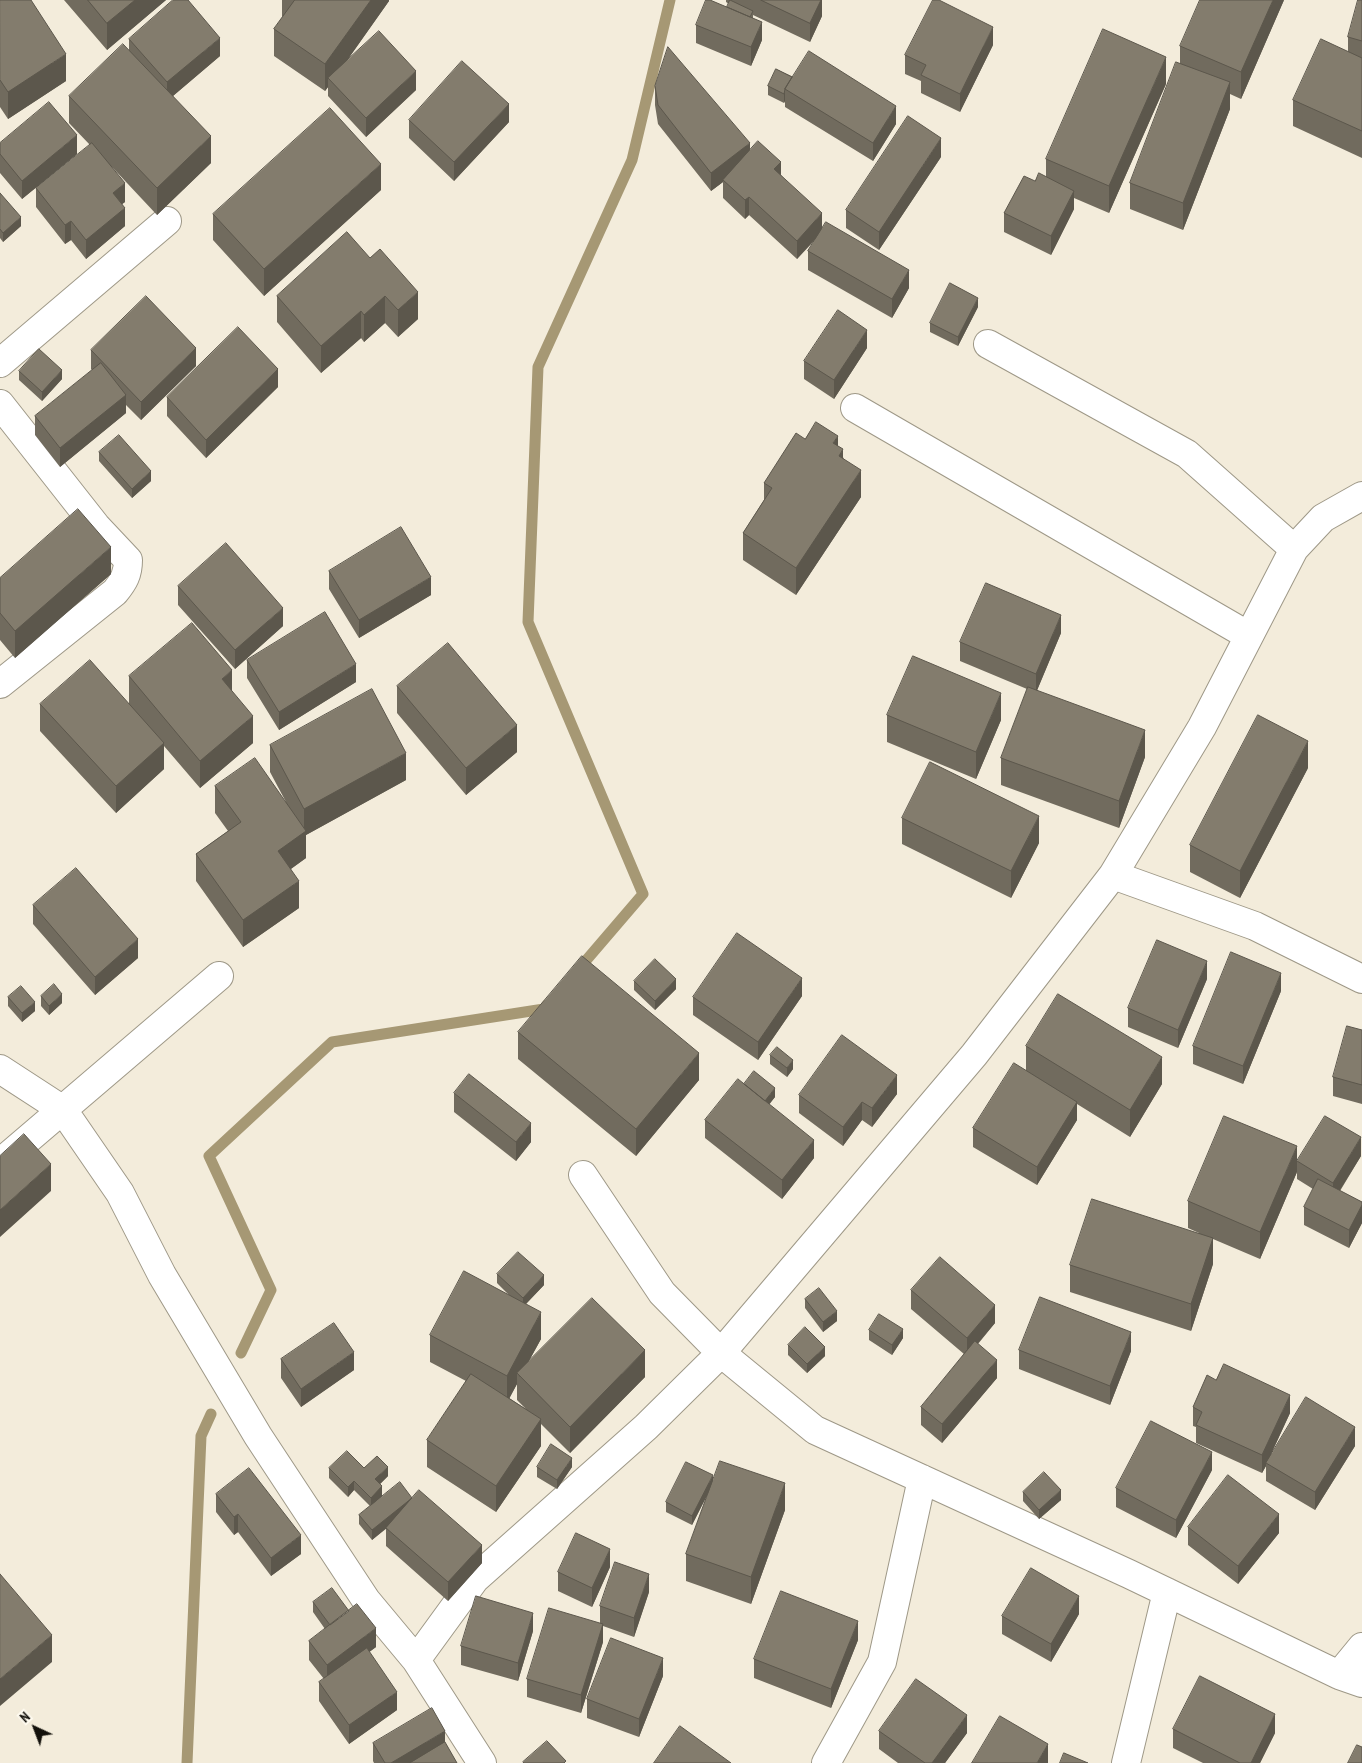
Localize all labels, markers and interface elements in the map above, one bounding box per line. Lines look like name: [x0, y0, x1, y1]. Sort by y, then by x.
north arrow: [10, 1703, 60, 1753]
text: N: [16, 1708, 34, 1726]

